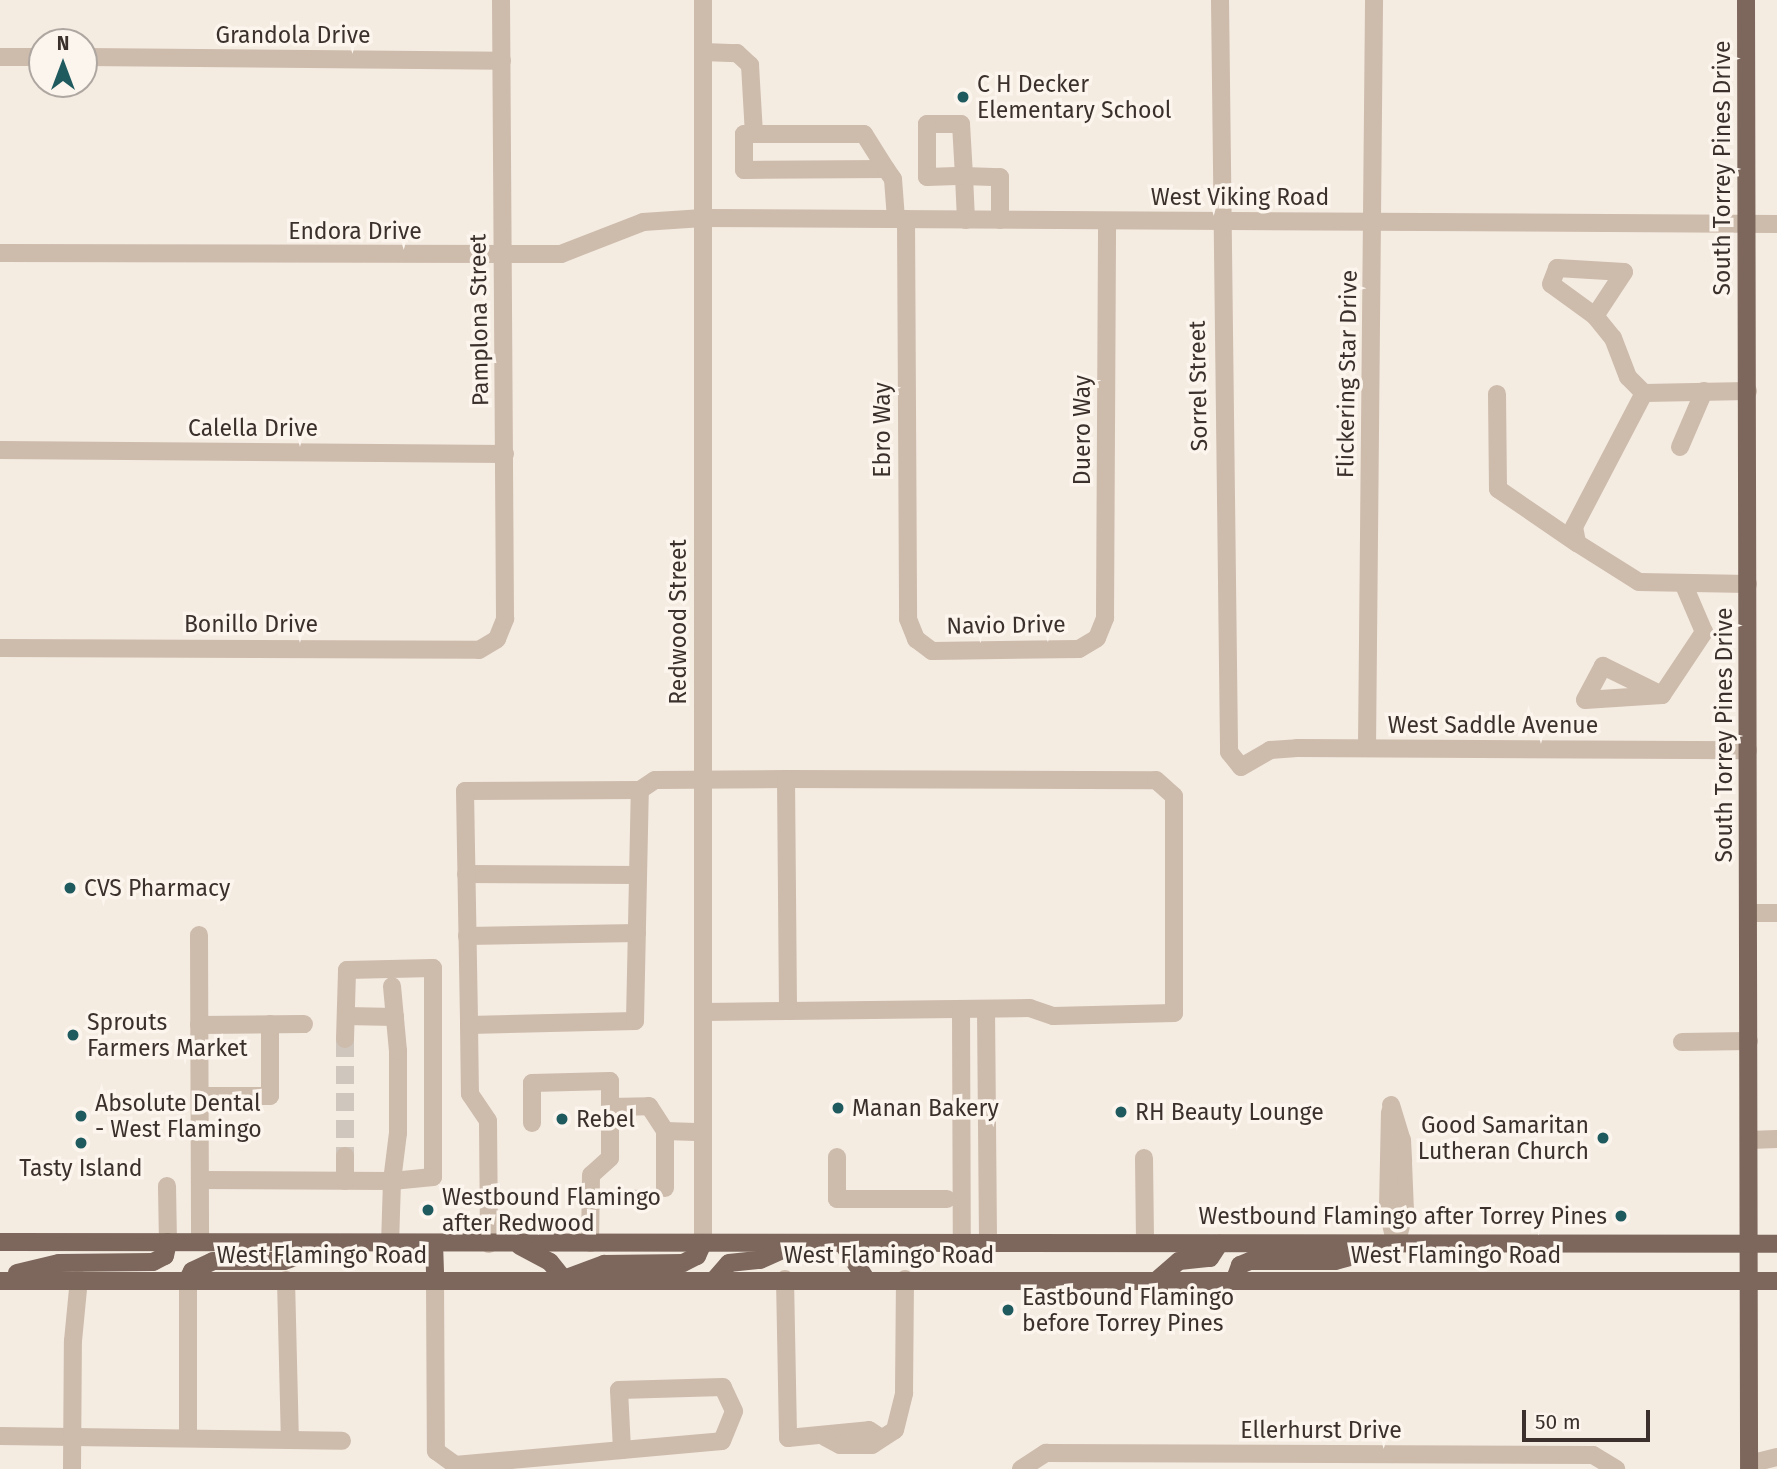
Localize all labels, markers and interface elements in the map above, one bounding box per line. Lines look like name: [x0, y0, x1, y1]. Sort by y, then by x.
street label: Grandola Drive: [216, 21, 370, 49]
north arrow: [28, 28, 98, 98]
text: N: [57, 32, 69, 55]
street label: South Torrey Pines Drive: [1708, 41, 1736, 295]
place label: C H Decker Elementary School: [977, 70, 1172, 124]
marker: C H Decker Elementary School: [955, 89, 971, 105]
street label: West Viking Road: [1151, 183, 1329, 211]
street label: Endora Drive: [288, 217, 422, 245]
street label: Pamplona Street: [464, 234, 494, 406]
street label: Flickering Star Drive: [1331, 270, 1363, 478]
street label: Sorrel Street: [1183, 320, 1213, 452]
street label: Duero Way: [1068, 375, 1096, 485]
street label: Ebro Way: [868, 382, 896, 478]
street label: Calella Drive: [188, 414, 318, 442]
street label: Redwood Street: [664, 539, 692, 705]
street label: South Torrey Pines Drive: [1710, 608, 1738, 862]
street label: Bonillo Drive: [184, 610, 318, 638]
street label: Navio Drive: [946, 610, 1066, 640]
street label: West Saddle Avenue: [1388, 711, 1598, 739]
place label: CVS Pharmacy: [84, 874, 230, 902]
marker: CVS Pharmacy: [62, 880, 78, 896]
place label: Sprouts Farmers Market: [87, 1008, 248, 1062]
marker: Sprouts Farmers Market: [65, 1027, 81, 1043]
place label: Absolute Dental - West Flamingo: [95, 1089, 262, 1143]
place label: Manan Bakery: [852, 1094, 999, 1122]
place label: RH Beauty Lounge: [1135, 1098, 1324, 1126]
marker: Manan Bakery: [830, 1100, 846, 1116]
marker: RH Beauty Lounge: [1113, 1104, 1129, 1120]
place label: Rebel: [576, 1105, 635, 1133]
marker: Absolute Dental - West Flamingo: [73, 1108, 89, 1124]
marker: Rebel: [554, 1111, 570, 1127]
place label: Good Samaritan Lutheran Church: [1418, 1111, 1589, 1165]
marker: Good Samaritan Lutheran Church: [1595, 1130, 1611, 1146]
marker: Tasty Island: [73, 1135, 89, 1151]
place label: Tasty Island: [19, 1154, 143, 1182]
place label: Westbound Flamingo after Redwood: [442, 1183, 661, 1237]
marker: Westbound Flamingo after Redwood: [420, 1202, 436, 1218]
place label: Westbound Flamingo after Torrey Pines: [1199, 1202, 1607, 1230]
marker: Westbound Flamingo after Torrey Pines: [1613, 1208, 1629, 1224]
street label: West Flamingo Road: [217, 1241, 427, 1269]
street label: West Flamingo Road: [784, 1241, 994, 1269]
street label: West Flamingo Road: [1351, 1241, 1561, 1269]
place label: Eastbound Flamingo before Torrey Pines: [1022, 1283, 1234, 1337]
marker: Eastbound Flamingo before Torrey Pines: [1000, 1302, 1016, 1318]
scale bar: [1525, 1396, 1653, 1440]
text: 50 m: [1535, 1409, 1581, 1435]
street label: Ellerhurst Drive: [1240, 1416, 1402, 1444]

